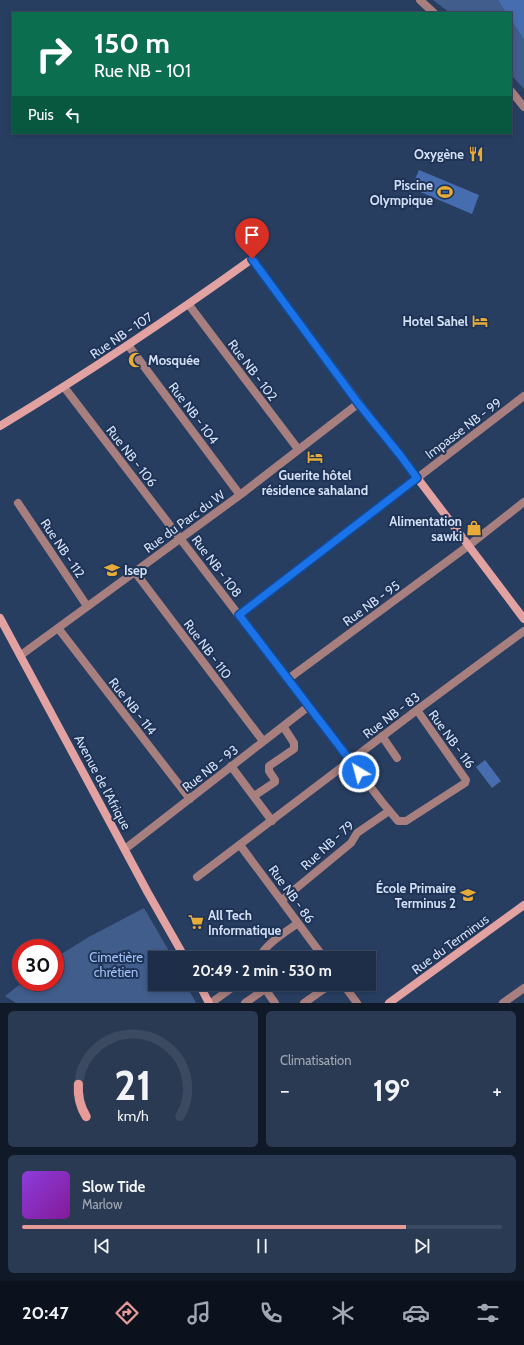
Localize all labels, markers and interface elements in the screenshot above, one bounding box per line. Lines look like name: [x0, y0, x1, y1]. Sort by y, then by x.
text: 150 m: [94, 26, 170, 60]
icon: right: [28, 28, 80, 80]
text: Rue NB - 101: [94, 60, 191, 82]
icon: left: [62, 104, 84, 126]
text: Puis: [28, 106, 54, 124]
restaurant icon: Oxygène: [467, 145, 485, 163]
place label: Oxygène: [414, 146, 464, 162]
place label: Piscine Olympique: [370, 177, 433, 208]
sports icon: Piscine Olympique: [436, 183, 454, 201]
pin: [235, 218, 269, 259]
icon: arrive: [241, 224, 263, 246]
street label: Rue NB - 107: [87, 308, 156, 362]
hotel icon: Hotel Sahel: [471, 312, 489, 330]
place label: Hotel Sahel: [403, 313, 469, 329]
street label: Rue NB - 102: [225, 336, 281, 404]
mosque icon: Mosquée: [127, 351, 145, 369]
place label: Mosquée: [148, 352, 200, 368]
street label: Rue NB - 104: [166, 379, 223, 447]
street label: Impasse NB - 99: [422, 394, 504, 462]
street label: Rue NB - 106: [103, 422, 161, 490]
hotel icon: Guerite hôtel résidence sahaland: [306, 448, 324, 466]
place label: Guerite hôtel résidence sahaland: [262, 467, 368, 498]
street label: Rue du Parc du W: [140, 486, 228, 556]
place label: Alimentation sawki: [389, 513, 462, 544]
street label: Rue NB - 112: [37, 515, 89, 581]
shop icon: Alimentation sawki: [465, 519, 483, 537]
street label: Rue NB - 108: [188, 532, 246, 600]
school or university icon: Isep: [103, 561, 121, 579]
place label: Isep: [124, 562, 148, 578]
street label: Rue NB - 95: [339, 577, 403, 629]
street label: Rue NB - 110: [181, 616, 235, 682]
street label: Rue NB - 114: [106, 674, 161, 738]
street label: Rue NB - 83: [359, 688, 423, 742]
street label: Rue NB - 116: [425, 707, 479, 771]
street label: Avenue de l'Afrique: [71, 732, 135, 833]
street label: Rue NB - 93: [179, 741, 241, 795]
position arrow: [338, 751, 380, 793]
street label: Rue NB - 79: [297, 817, 357, 873]
street label: Rue NB - 86: [266, 862, 318, 926]
place label: École Primaire Terminus 2: [376, 879, 456, 911]
school or university icon: École Primaire Terminus 2: [459, 886, 477, 904]
place label: All Tech Informatique: [208, 907, 282, 938]
street label: Rue du Terminus: [408, 910, 492, 977]
supermarket icon: All Tech Informatique: [187, 913, 205, 931]
speed limit sign: 30: [12, 939, 64, 991]
park label: Cimetière chrétien: [89, 949, 143, 980]
text: 20:49 · 2 min · 530 m: [192, 962, 332, 980]
text: Climatisation: [280, 1052, 352, 1068]
text: 21: [114, 1060, 152, 1110]
text: 19°: [373, 1072, 409, 1109]
text: −: [280, 1077, 290, 1104]
text: +: [492, 1077, 502, 1104]
text: km/h: [117, 1107, 149, 1125]
text: Slow Tide: [82, 1178, 145, 1196]
text: Marlow: [82, 1196, 122, 1212]
icon: previous: [91, 1235, 113, 1257]
icon: pause: [251, 1235, 273, 1257]
icon: next: [411, 1235, 433, 1257]
icon: directions: [113, 1299, 141, 1327]
icon: music: [185, 1299, 213, 1327]
icon: phone: [257, 1299, 285, 1327]
icon: climate: [329, 1299, 357, 1327]
icon: car: [402, 1299, 430, 1327]
icon: filters: [474, 1299, 502, 1327]
text: 20:47: [22, 1302, 69, 1324]

